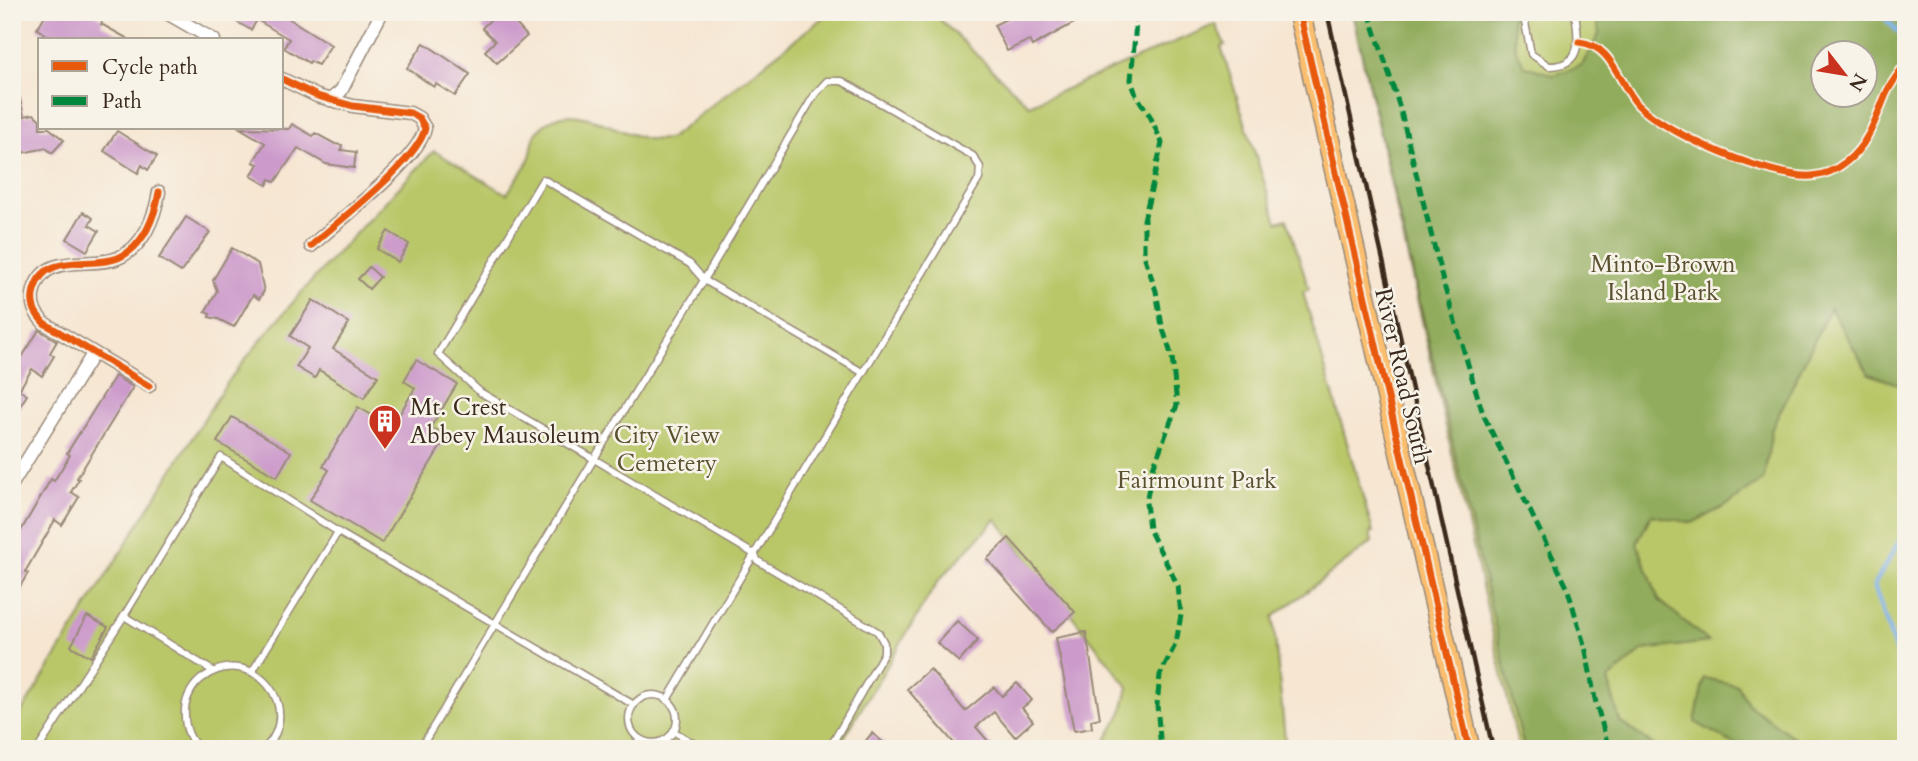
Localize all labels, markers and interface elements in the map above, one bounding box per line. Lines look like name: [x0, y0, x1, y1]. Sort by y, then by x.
legend: [38, 38, 284, 130]
north arrow: [1810, 38, 1880, 108]
text: Cycle path: [102, 53, 198, 82]
text: N: [1842, 68, 1873, 96]
text: Path: [102, 87, 142, 116]
park label: Minto-Brown Island Park: [1590, 248, 1736, 309]
street label: River Road South: [1366, 285, 1439, 467]
place label: Mt. Crest Abbey Mausoleum: [410, 391, 601, 452]
building icon: Mt. Crest Abbey Mausoleum: [366, 402, 404, 451]
park label: City View Cemetery: [614, 419, 720, 480]
park label: Fairmount Park: [1117, 464, 1277, 497]

